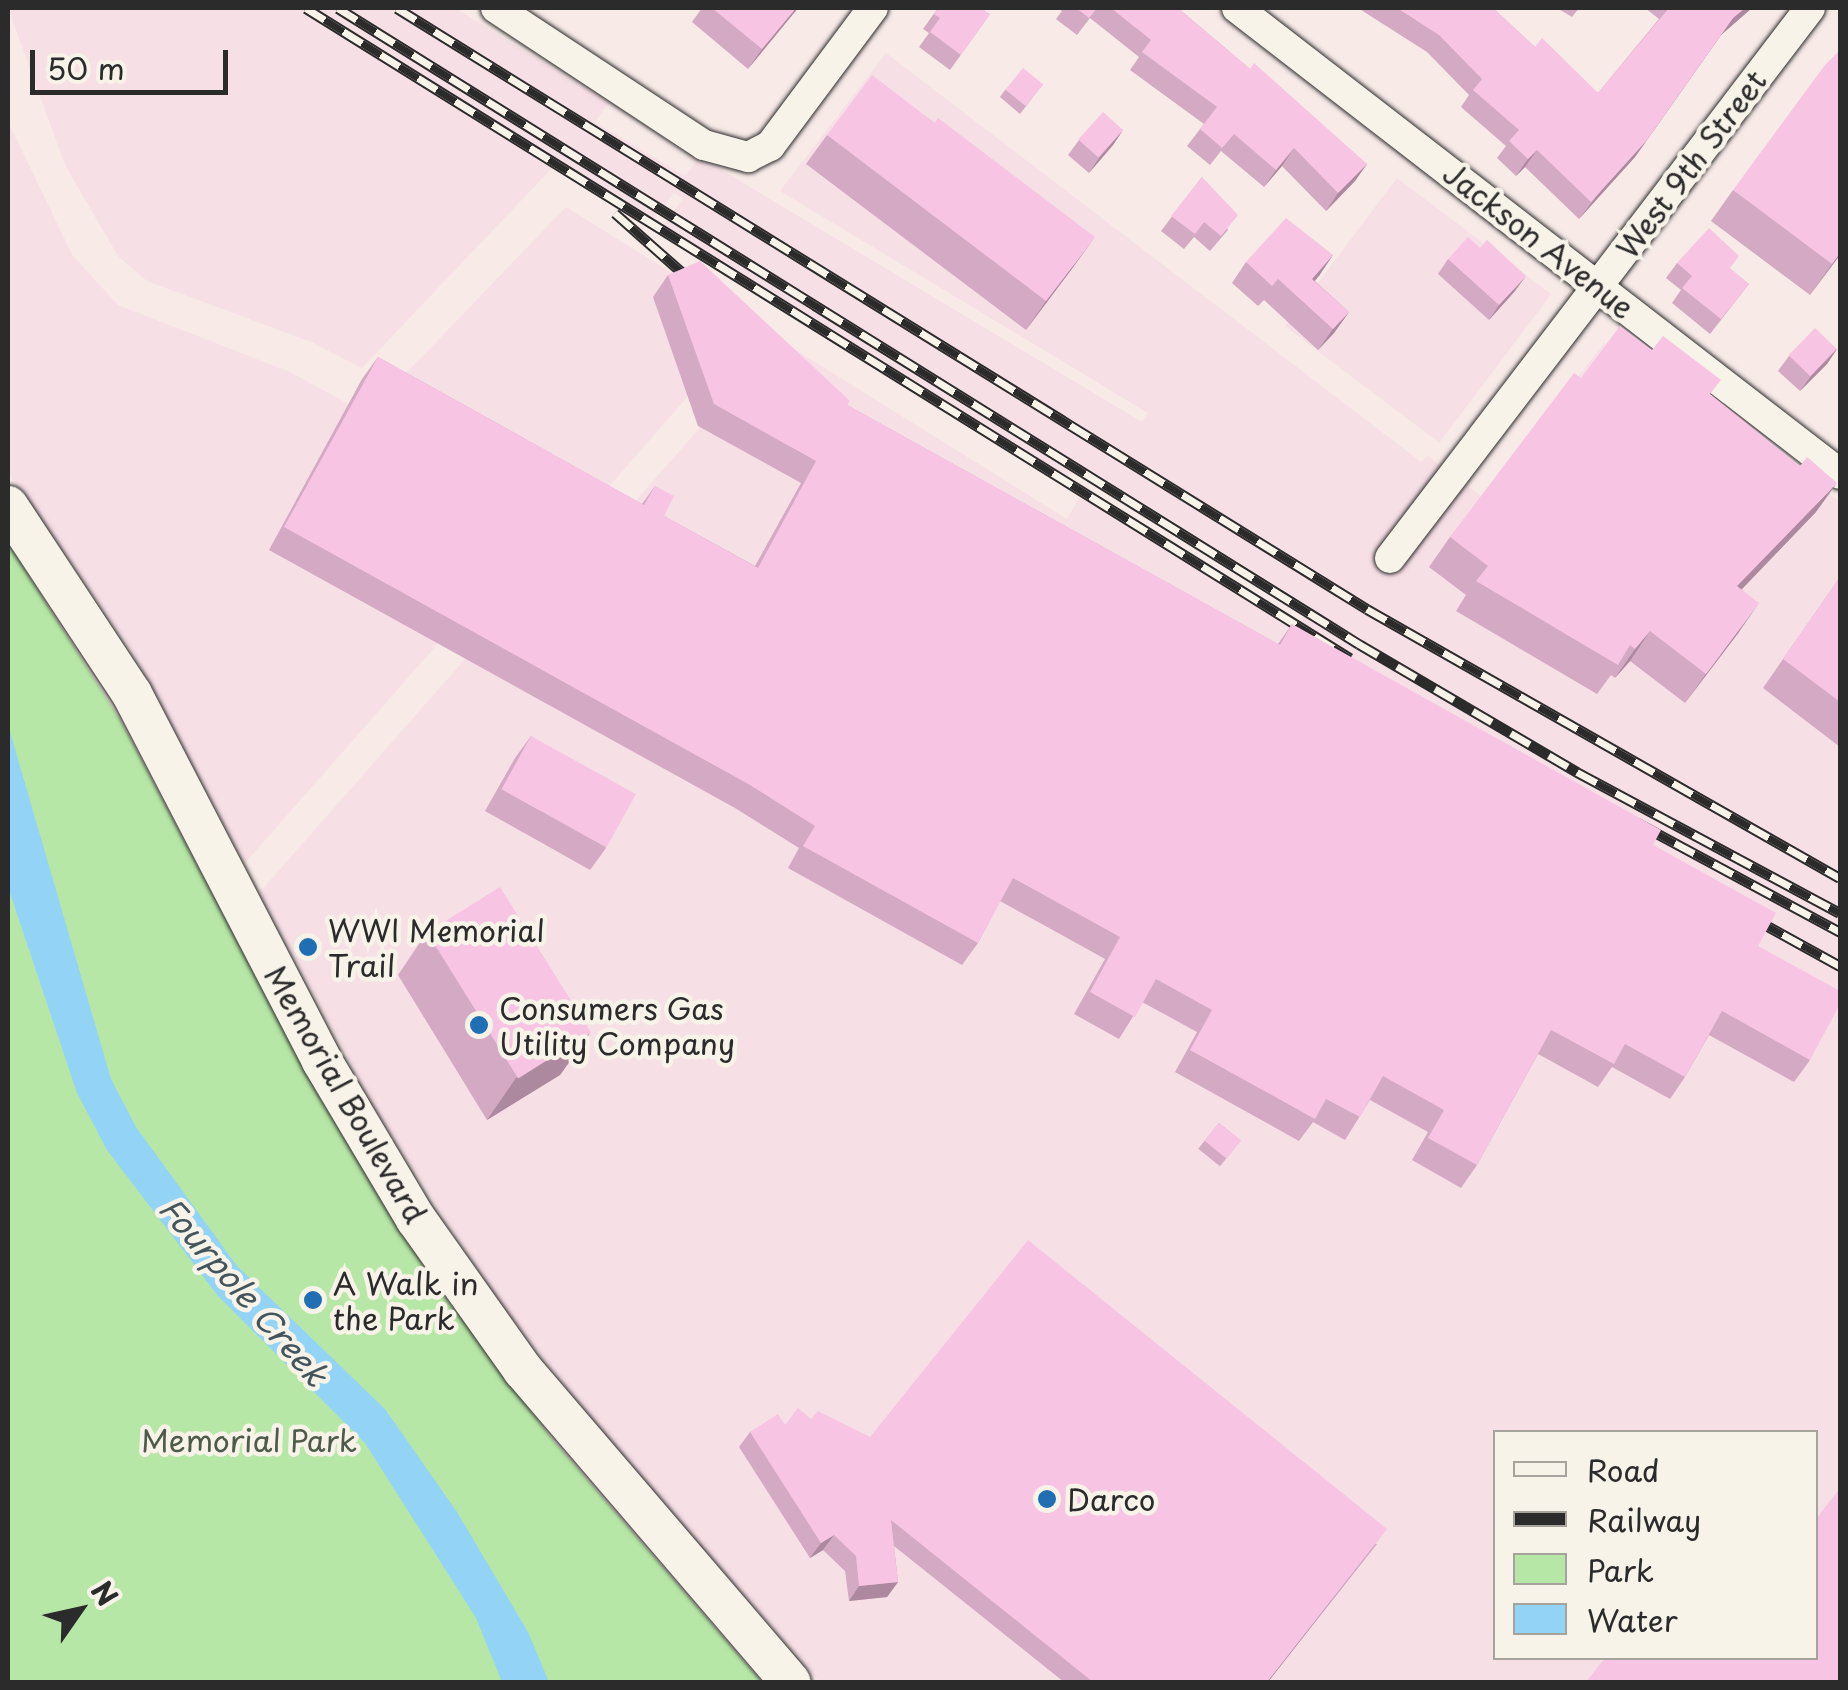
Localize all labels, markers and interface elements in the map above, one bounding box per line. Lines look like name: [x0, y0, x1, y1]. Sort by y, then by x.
scale bar: [35, 30, 232, 92]
text: 50 m: [47, 45, 125, 90]
street label: West 9th Street: [1608, 63, 1774, 265]
street label: Jackson Avenue: [1438, 156, 1640, 324]
place label: WWI Memorial Trail: [328, 912, 548, 982]
marker: WWI Memorial Trail: [297, 936, 319, 958]
street label: Memorial Boulevard: [258, 959, 434, 1229]
place label: Consumers Gas Utility Company: [499, 990, 737, 1060]
marker: Consumers Gas Utility Company: [468, 1014, 490, 1036]
water label: Fourpole Creek: [152, 1189, 336, 1393]
place label: A Walk in the Park: [333, 1265, 478, 1336]
marker: A Walk in the Park: [302, 1289, 324, 1311]
park label: Memorial Park: [141, 1422, 357, 1458]
legend: [1493, 1430, 1818, 1660]
text: Road: [1587, 1447, 1660, 1492]
place label: Darco: [1067, 1481, 1155, 1517]
marker: Darco: [1036, 1488, 1058, 1510]
text: Railway: [1587, 1497, 1701, 1542]
text: Park: [1587, 1547, 1654, 1592]
north arrow: [30, 1560, 130, 1660]
text: N: [81, 1572, 129, 1614]
text: Water: [1587, 1597, 1678, 1642]

